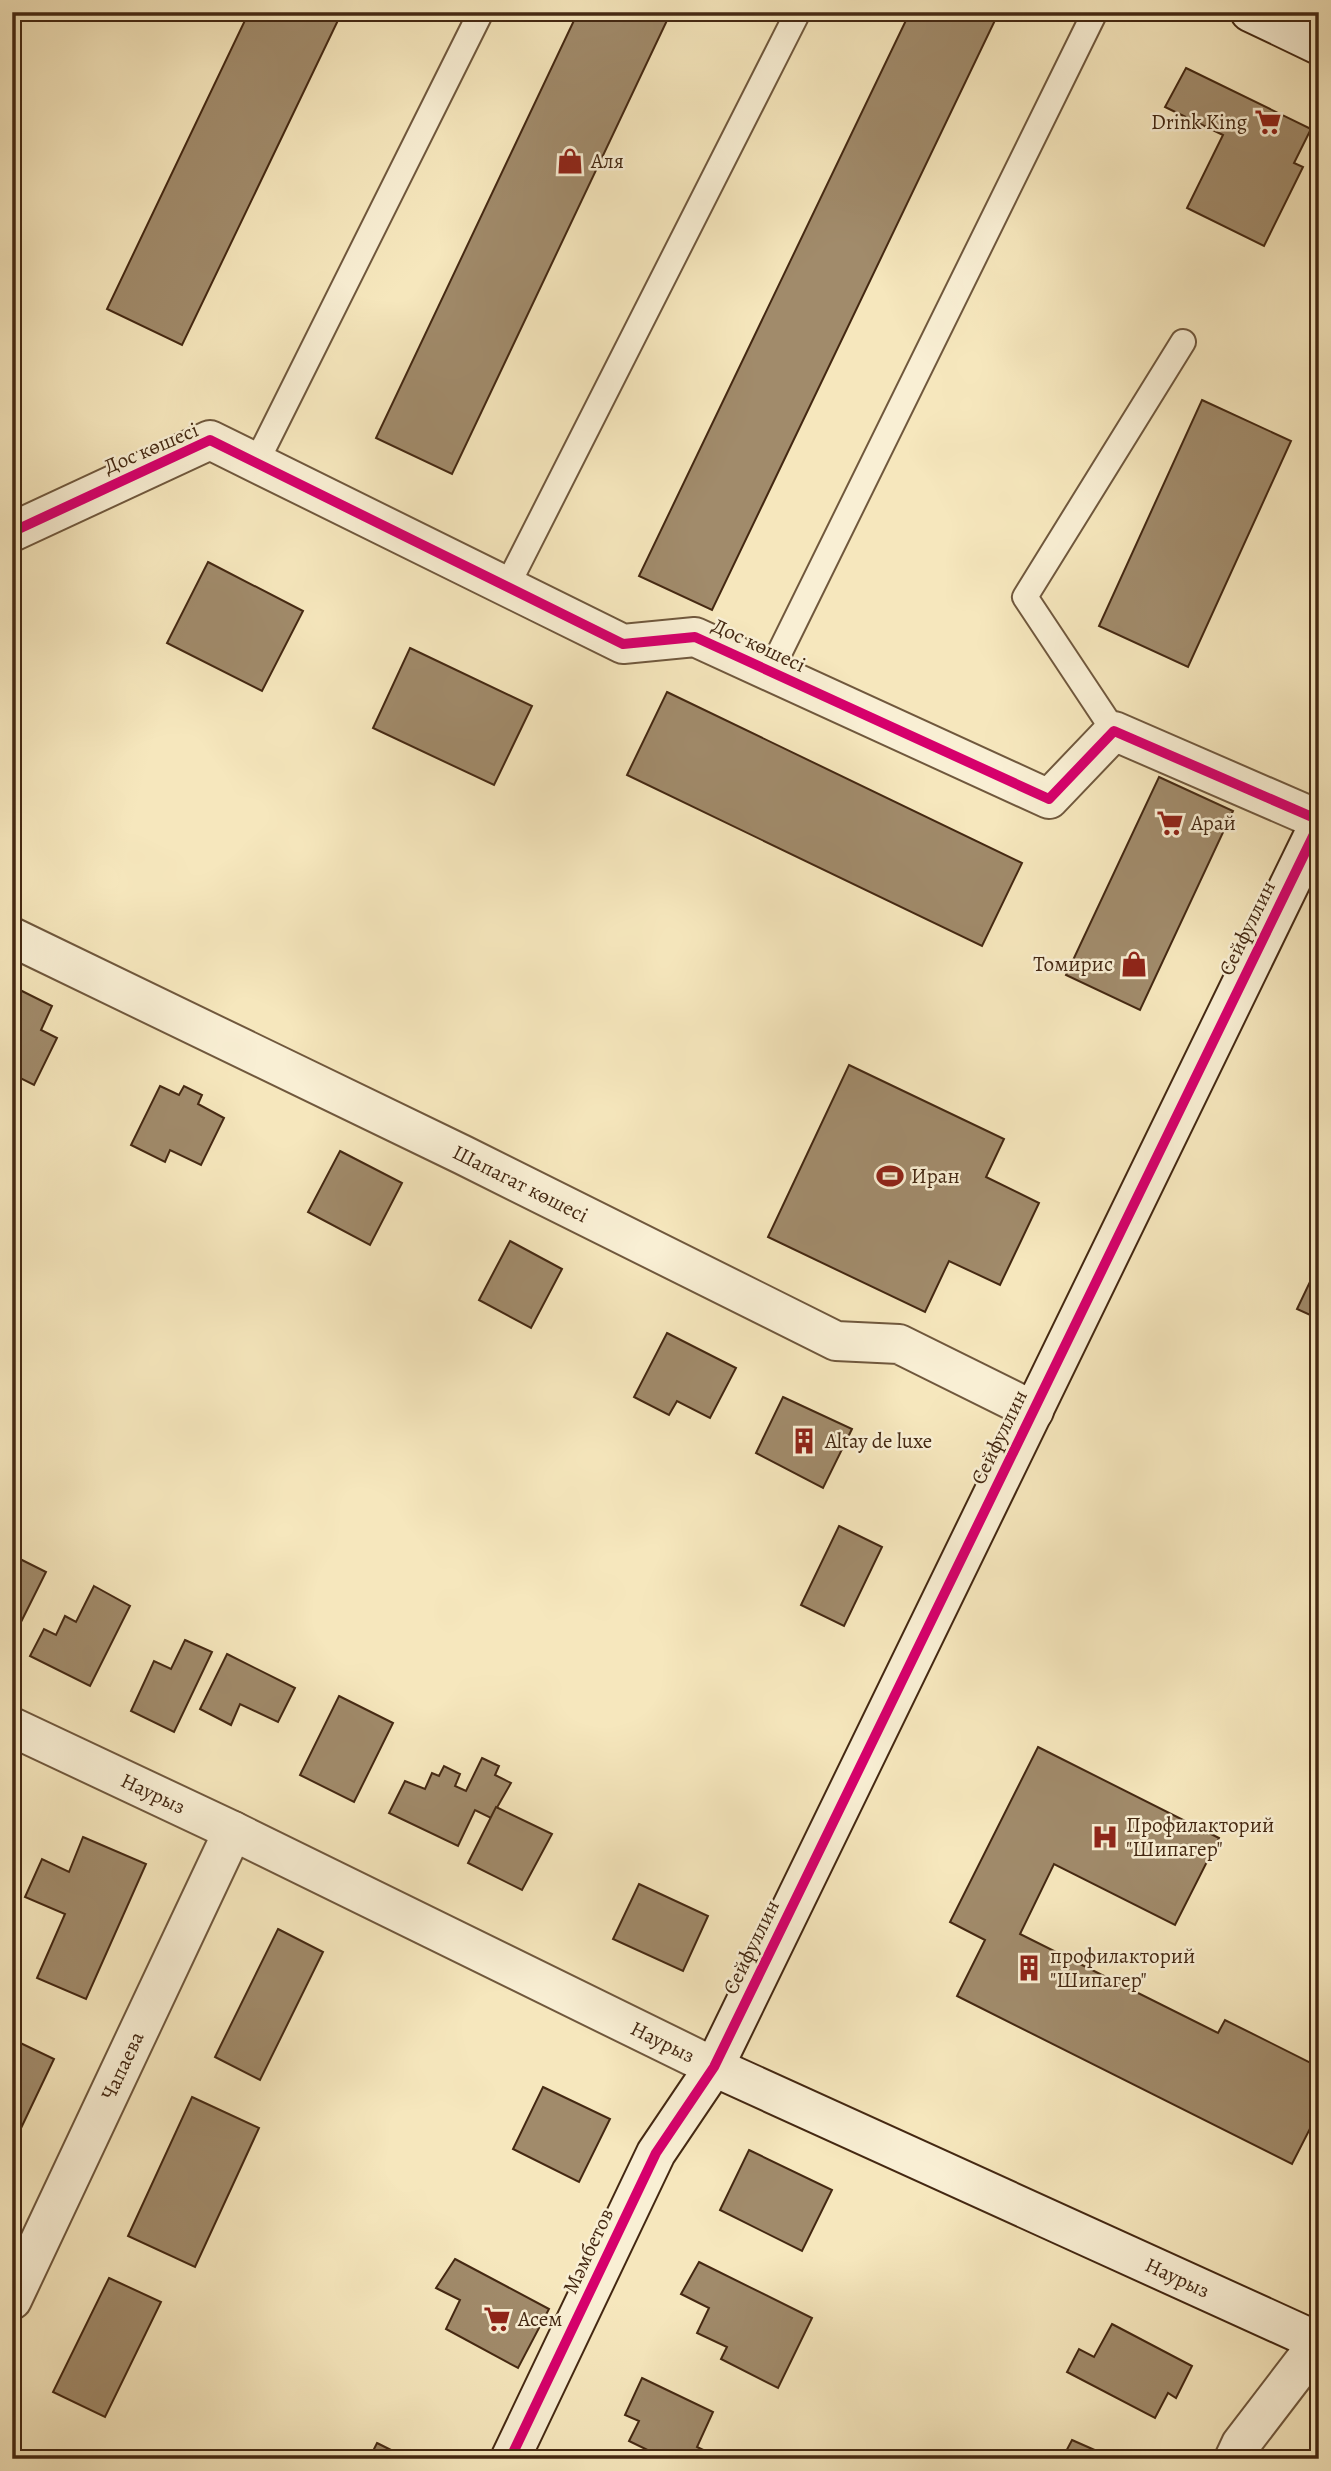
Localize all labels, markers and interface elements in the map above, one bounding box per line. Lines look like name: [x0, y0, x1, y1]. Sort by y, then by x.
supermarket icon: Drink King: [1253, 107, 1283, 137]
place label: Drink King: [1151, 108, 1247, 136]
shop icon: Аля: [555, 146, 585, 176]
place label: Аля: [590, 147, 624, 175]
street label: Дос көшесі: [99, 415, 203, 480]
street label: Дос көшесі: [708, 611, 810, 679]
supermarket icon: Арай: [1155, 808, 1185, 838]
place label: Арай: [1190, 809, 1236, 837]
street label: Сейфуллин: [1212, 876, 1282, 980]
shop icon: Томирис: [1119, 949, 1149, 979]
place label: Томирис: [1033, 950, 1113, 978]
street label: Шапагат көшесі: [448, 1138, 593, 1229]
sports icon: Иран: [875, 1161, 905, 1191]
place label: Иран: [911, 1162, 960, 1190]
street label: Сейфуллин: [964, 1385, 1034, 1489]
building icon: Altay de luxe: [789, 1426, 819, 1456]
place label: Altay de luxe: [824, 1427, 932, 1455]
street label: Наурыз: [116, 1766, 190, 1821]
place label: Профилакторий "Шипагер": [1126, 1811, 1274, 1863]
hospital icon: Профилакторий "Шипагер": [1090, 1822, 1120, 1852]
street label: Сейфуллин: [716, 1895, 786, 1999]
place label: профилакторий "Шипагер": [1050, 1942, 1195, 1994]
building icon: профилакторий "Шипагер": [1014, 1953, 1044, 1983]
street label: Наурыз: [626, 2014, 700, 2069]
street label: Чапаева: [94, 2027, 151, 2105]
street label: Мәмбетов: [556, 2204, 620, 2298]
street label: Наурыз: [1140, 2251, 1214, 2305]
supermarket icon: Асем: [482, 2304, 512, 2334]
place label: Асем: [517, 2305, 562, 2333]

